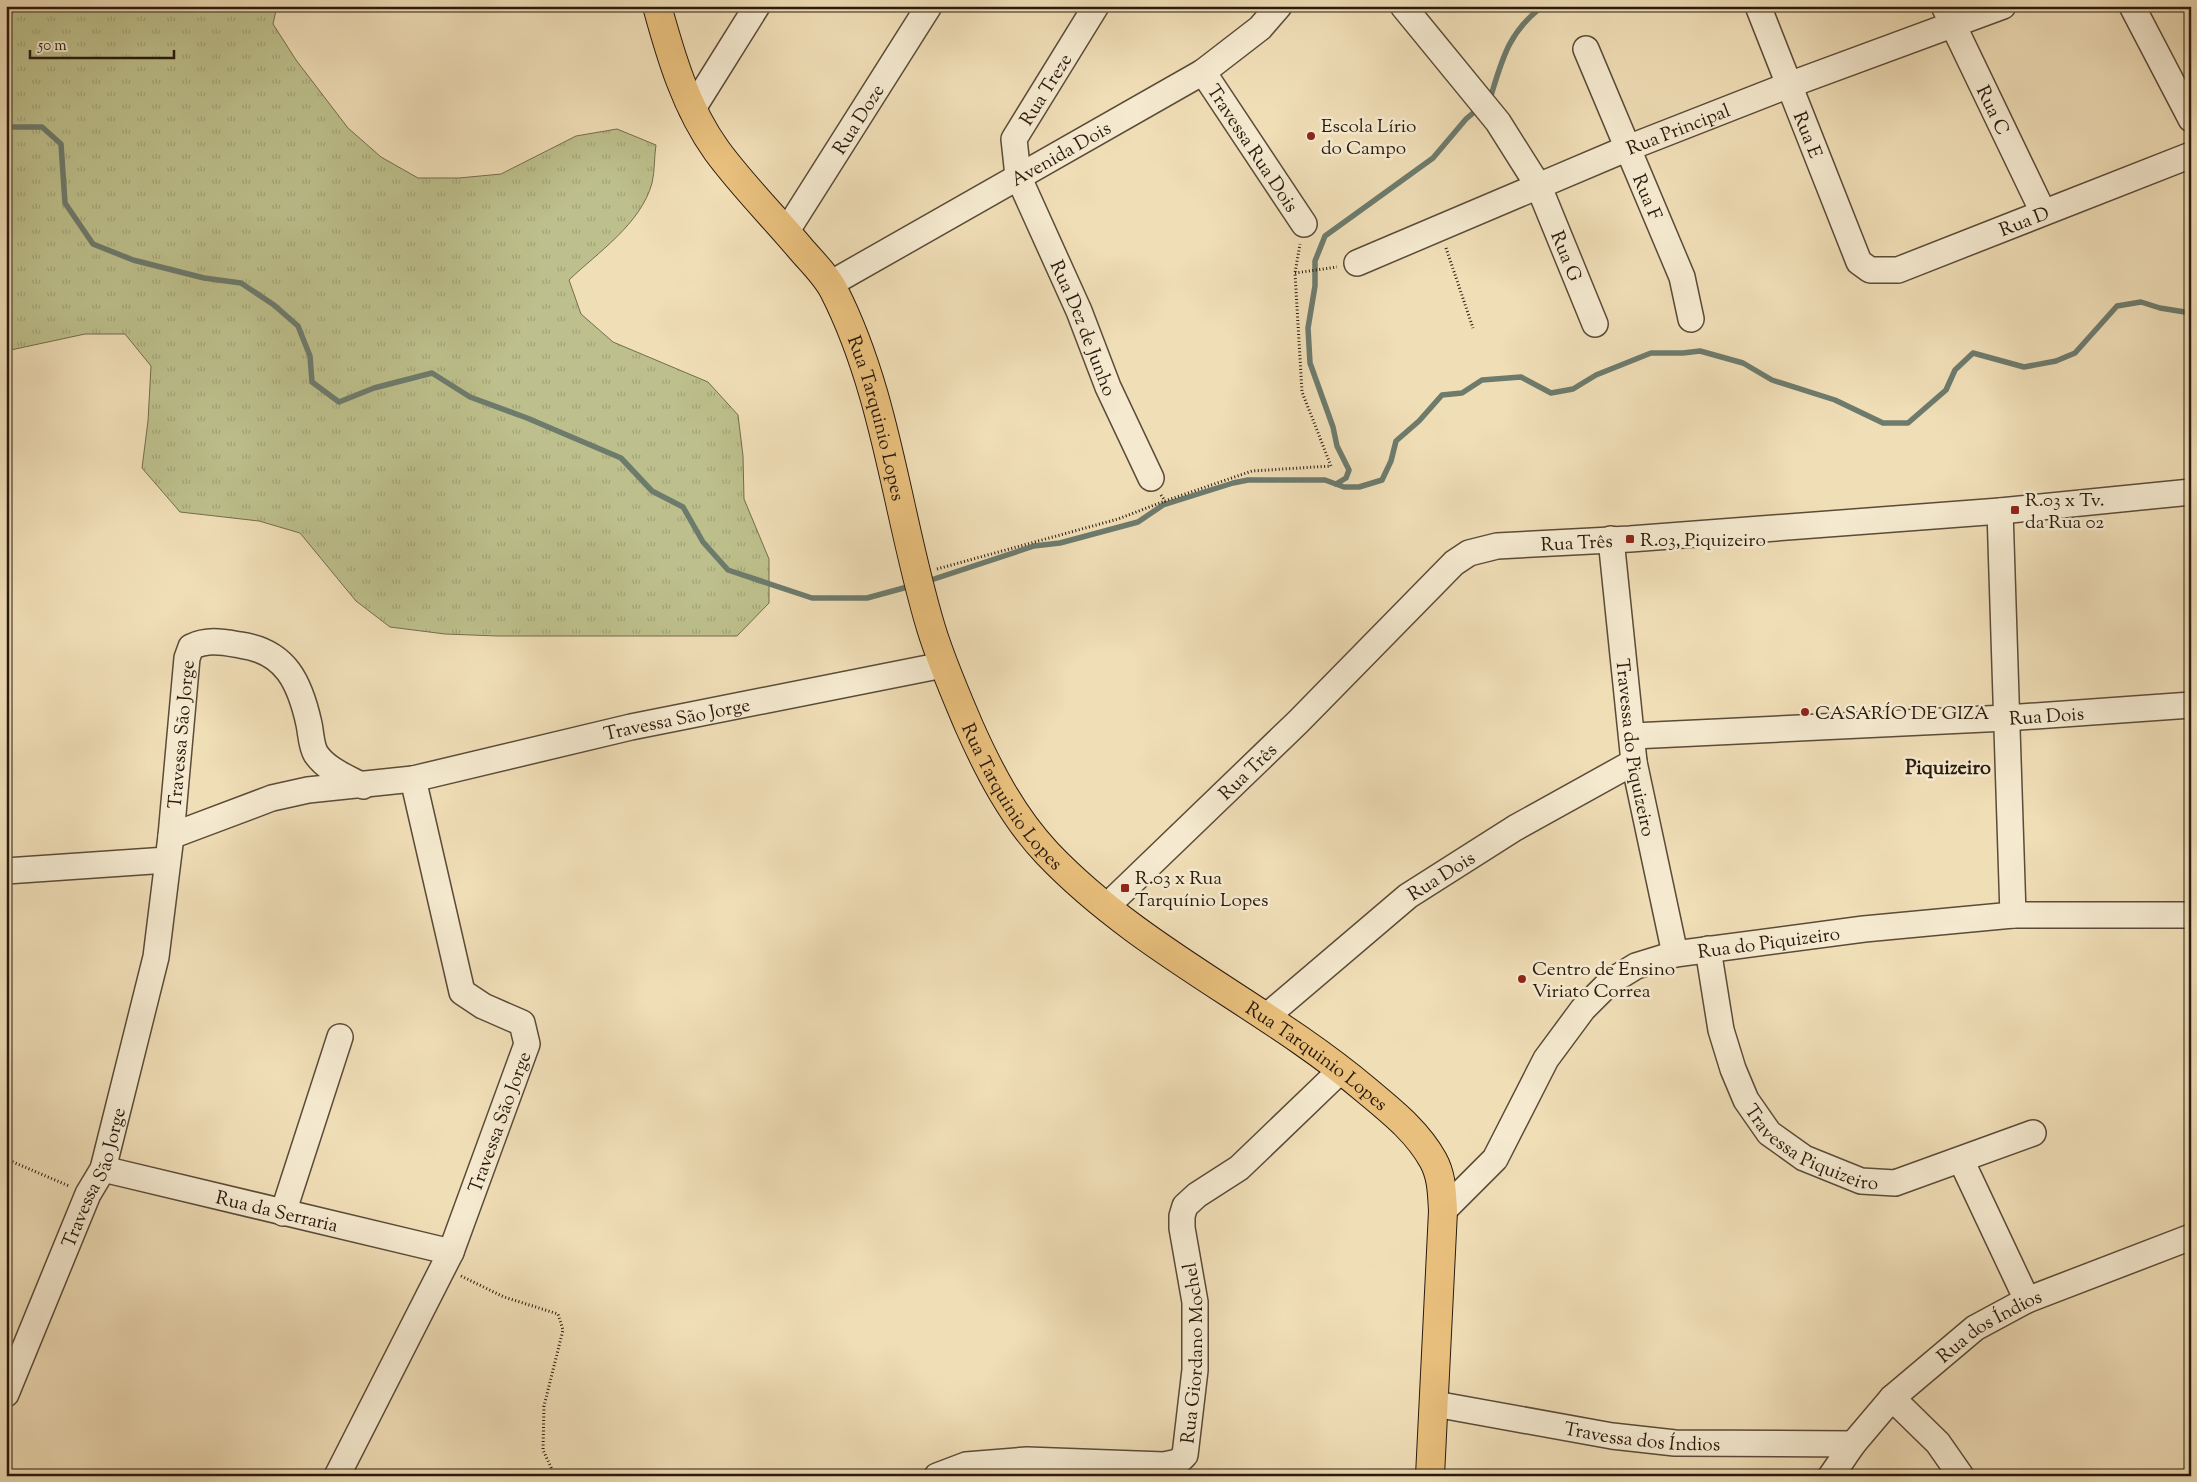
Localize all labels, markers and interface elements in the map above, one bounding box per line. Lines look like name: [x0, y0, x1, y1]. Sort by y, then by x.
scale bar: [30, 28, 174, 60]
text: 50 m: [37, 36, 67, 57]
street label: Rua Treze: [1014, 49, 1080, 132]
street label: Rua Doze: [827, 80, 892, 160]
street label: Travessa Rua Dois: [1199, 80, 1304, 219]
street label: Rua C: [1968, 81, 2015, 140]
street label: Rua Principal: [1623, 98, 1735, 163]
street label: Rua E: [1785, 108, 1828, 163]
place label: Escola Lírio do Campo: [1321, 114, 1417, 163]
street label: Avenida Dois: [1007, 116, 1117, 194]
marker: Escola Lírio do Campo: [1305, 130, 1317, 142]
street label: Rua F: [1624, 170, 1668, 225]
street label: Rua D: [1996, 201, 2054, 245]
street label: Rua G: [1542, 227, 1587, 286]
street label: Rua Dez de Junho: [1042, 256, 1122, 401]
street label: Rua Tarquinio Lopes: [839, 332, 910, 504]
place label: R.03 x Tv. da Rua 02: [2025, 488, 2105, 537]
marker: R.03 x Tv. da Rua 02: [2009, 504, 2021, 516]
place label: R.03, Piquizeiro: [1640, 528, 1766, 555]
street label: Rua Três: [1540, 529, 1613, 560]
marker: R.03, Piquizeiro: [1624, 533, 1636, 545]
street label: Travessa do Piquizeiro: [1607, 657, 1661, 839]
street label: Travessa São Jorge: [163, 659, 203, 810]
street label: Travessa São Jorge: [601, 693, 753, 749]
place label: CASARÍO DE GIZA: [1815, 701, 1990, 728]
street label: Rua Dois: [2008, 702, 2085, 734]
marker: CASARÍO DE GIZA: [1799, 706, 1811, 718]
street label: Rua Tarquinio Lopes: [953, 719, 1068, 878]
street label: Rua Três: [1214, 738, 1284, 808]
district label: Piquizeiro: [1905, 755, 1991, 784]
street label: Rua Dois: [1403, 846, 1481, 909]
place label: R.03 x Rua Tarquínio Lopes: [1135, 866, 1269, 915]
marker: R.03 x Rua Tarquínio Lopes: [1119, 882, 1131, 894]
street label: Rua do Piquizeiro: [1696, 921, 1842, 967]
place label: Centro de Ensino Viriato Correa: [1532, 957, 1675, 1006]
marker: Centro de Ensino Viriato Correa: [1516, 973, 1528, 985]
street label: Rua Tarquinio Lopes: [1239, 996, 1393, 1118]
street label: Travessa São Jorge: [463, 1048, 539, 1197]
street label: Travessa Piquizeiro: [1737, 1100, 1879, 1198]
street label: Travessa São Jorge: [56, 1105, 134, 1252]
street label: Rua da Serraria: [213, 1185, 341, 1241]
street label: Rua Giordano Mochel: [1175, 1260, 1212, 1445]
street label: Rua dos Índios: [1932, 1285, 2046, 1371]
street label: Travessa dos Índios: [1562, 1417, 1720, 1459]

